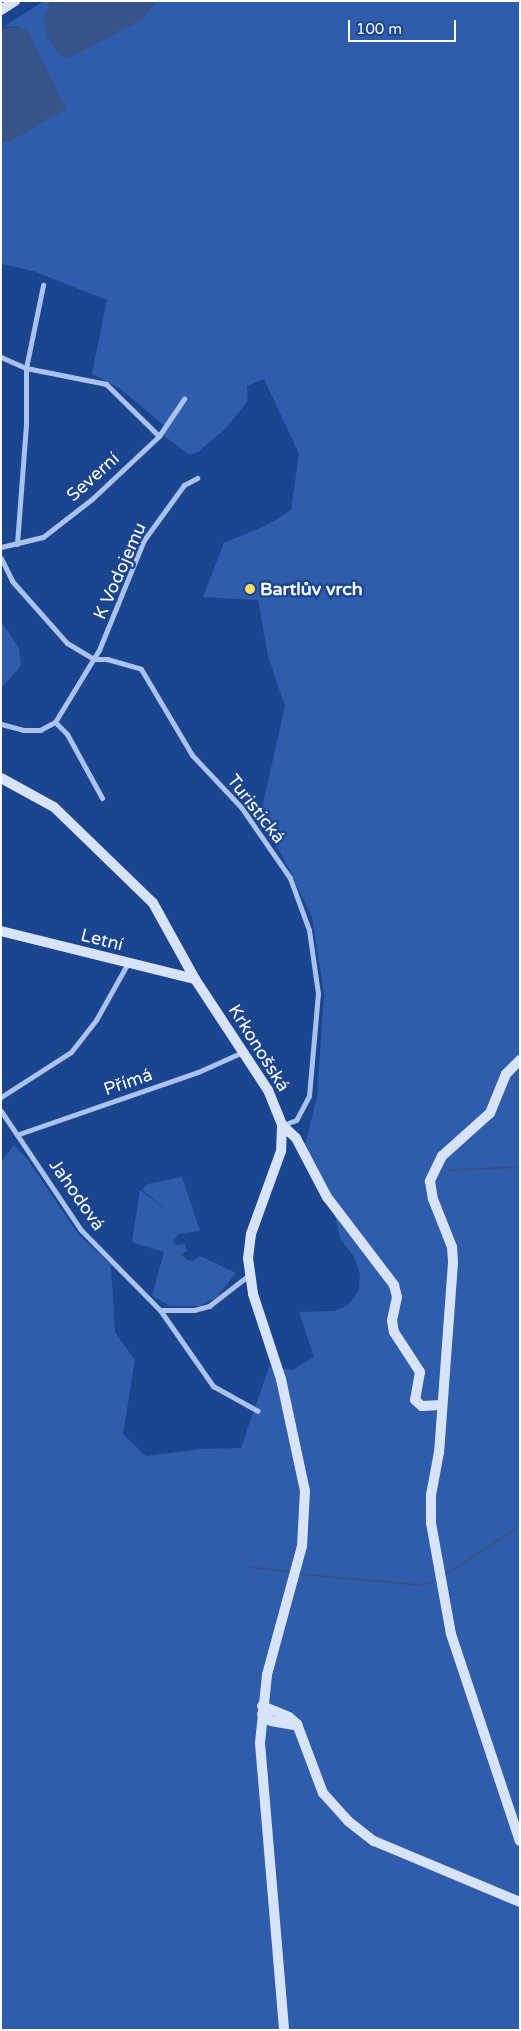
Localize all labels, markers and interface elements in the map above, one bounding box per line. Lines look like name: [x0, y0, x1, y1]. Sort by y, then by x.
scale bar: [351, 10, 458, 42]
text: 100 m: [356, 20, 402, 38]
street label: Severní: [62, 448, 124, 506]
street label: K Vodojemu: [89, 519, 151, 623]
place label: Bartlův vrch: [260, 578, 363, 600]
marker: Bartlův vrch: [244, 583, 256, 595]
street label: Turistická: [222, 770, 290, 848]
street label: Letní: [79, 924, 125, 956]
street label: Krkonošská: [224, 1001, 294, 1095]
street label: Přímá: [101, 1064, 155, 1100]
street label: Jahodová: [45, 1155, 109, 1235]

